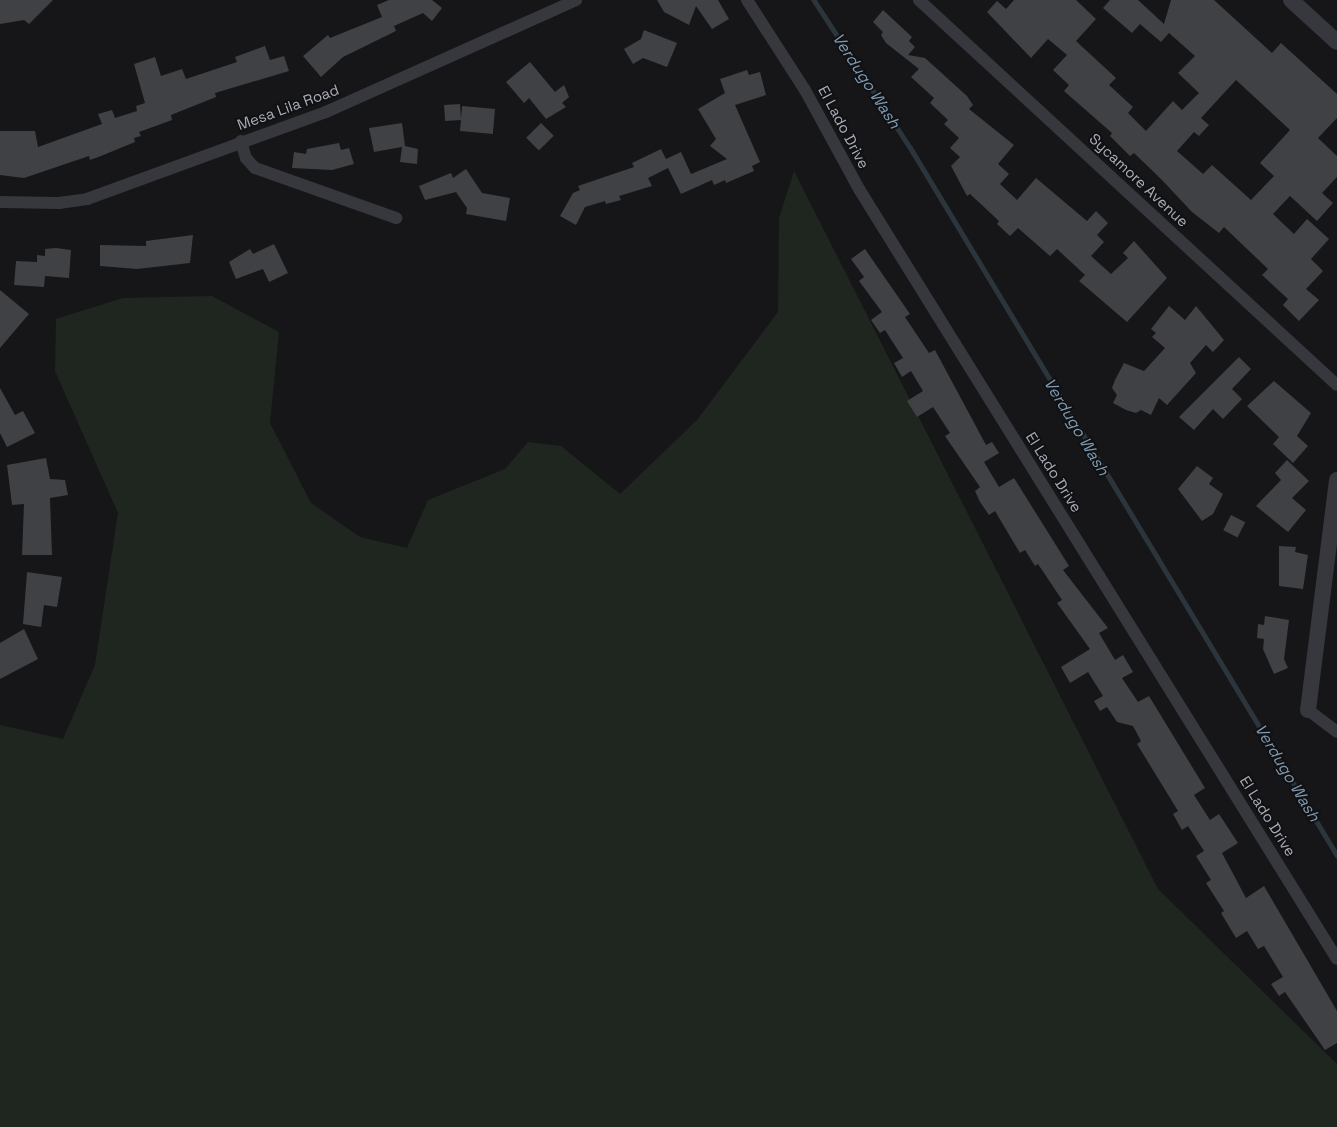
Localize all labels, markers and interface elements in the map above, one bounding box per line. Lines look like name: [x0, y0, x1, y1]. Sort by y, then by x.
water label: Verdugo Wash: [828, 30, 904, 132]
street label: Mesa Lila Road: [235, 80, 341, 134]
street label: El Lado Drive: [815, 82, 873, 172]
street label: Sycamore Avenue: [1086, 129, 1192, 231]
water label: Verdugo Wash: [1039, 375, 1113, 479]
street label: El Lado Drive: [1022, 429, 1086, 515]
water label: Verdugo Wash: [1250, 721, 1324, 825]
street label: El Lado Drive: [1236, 773, 1300, 859]

